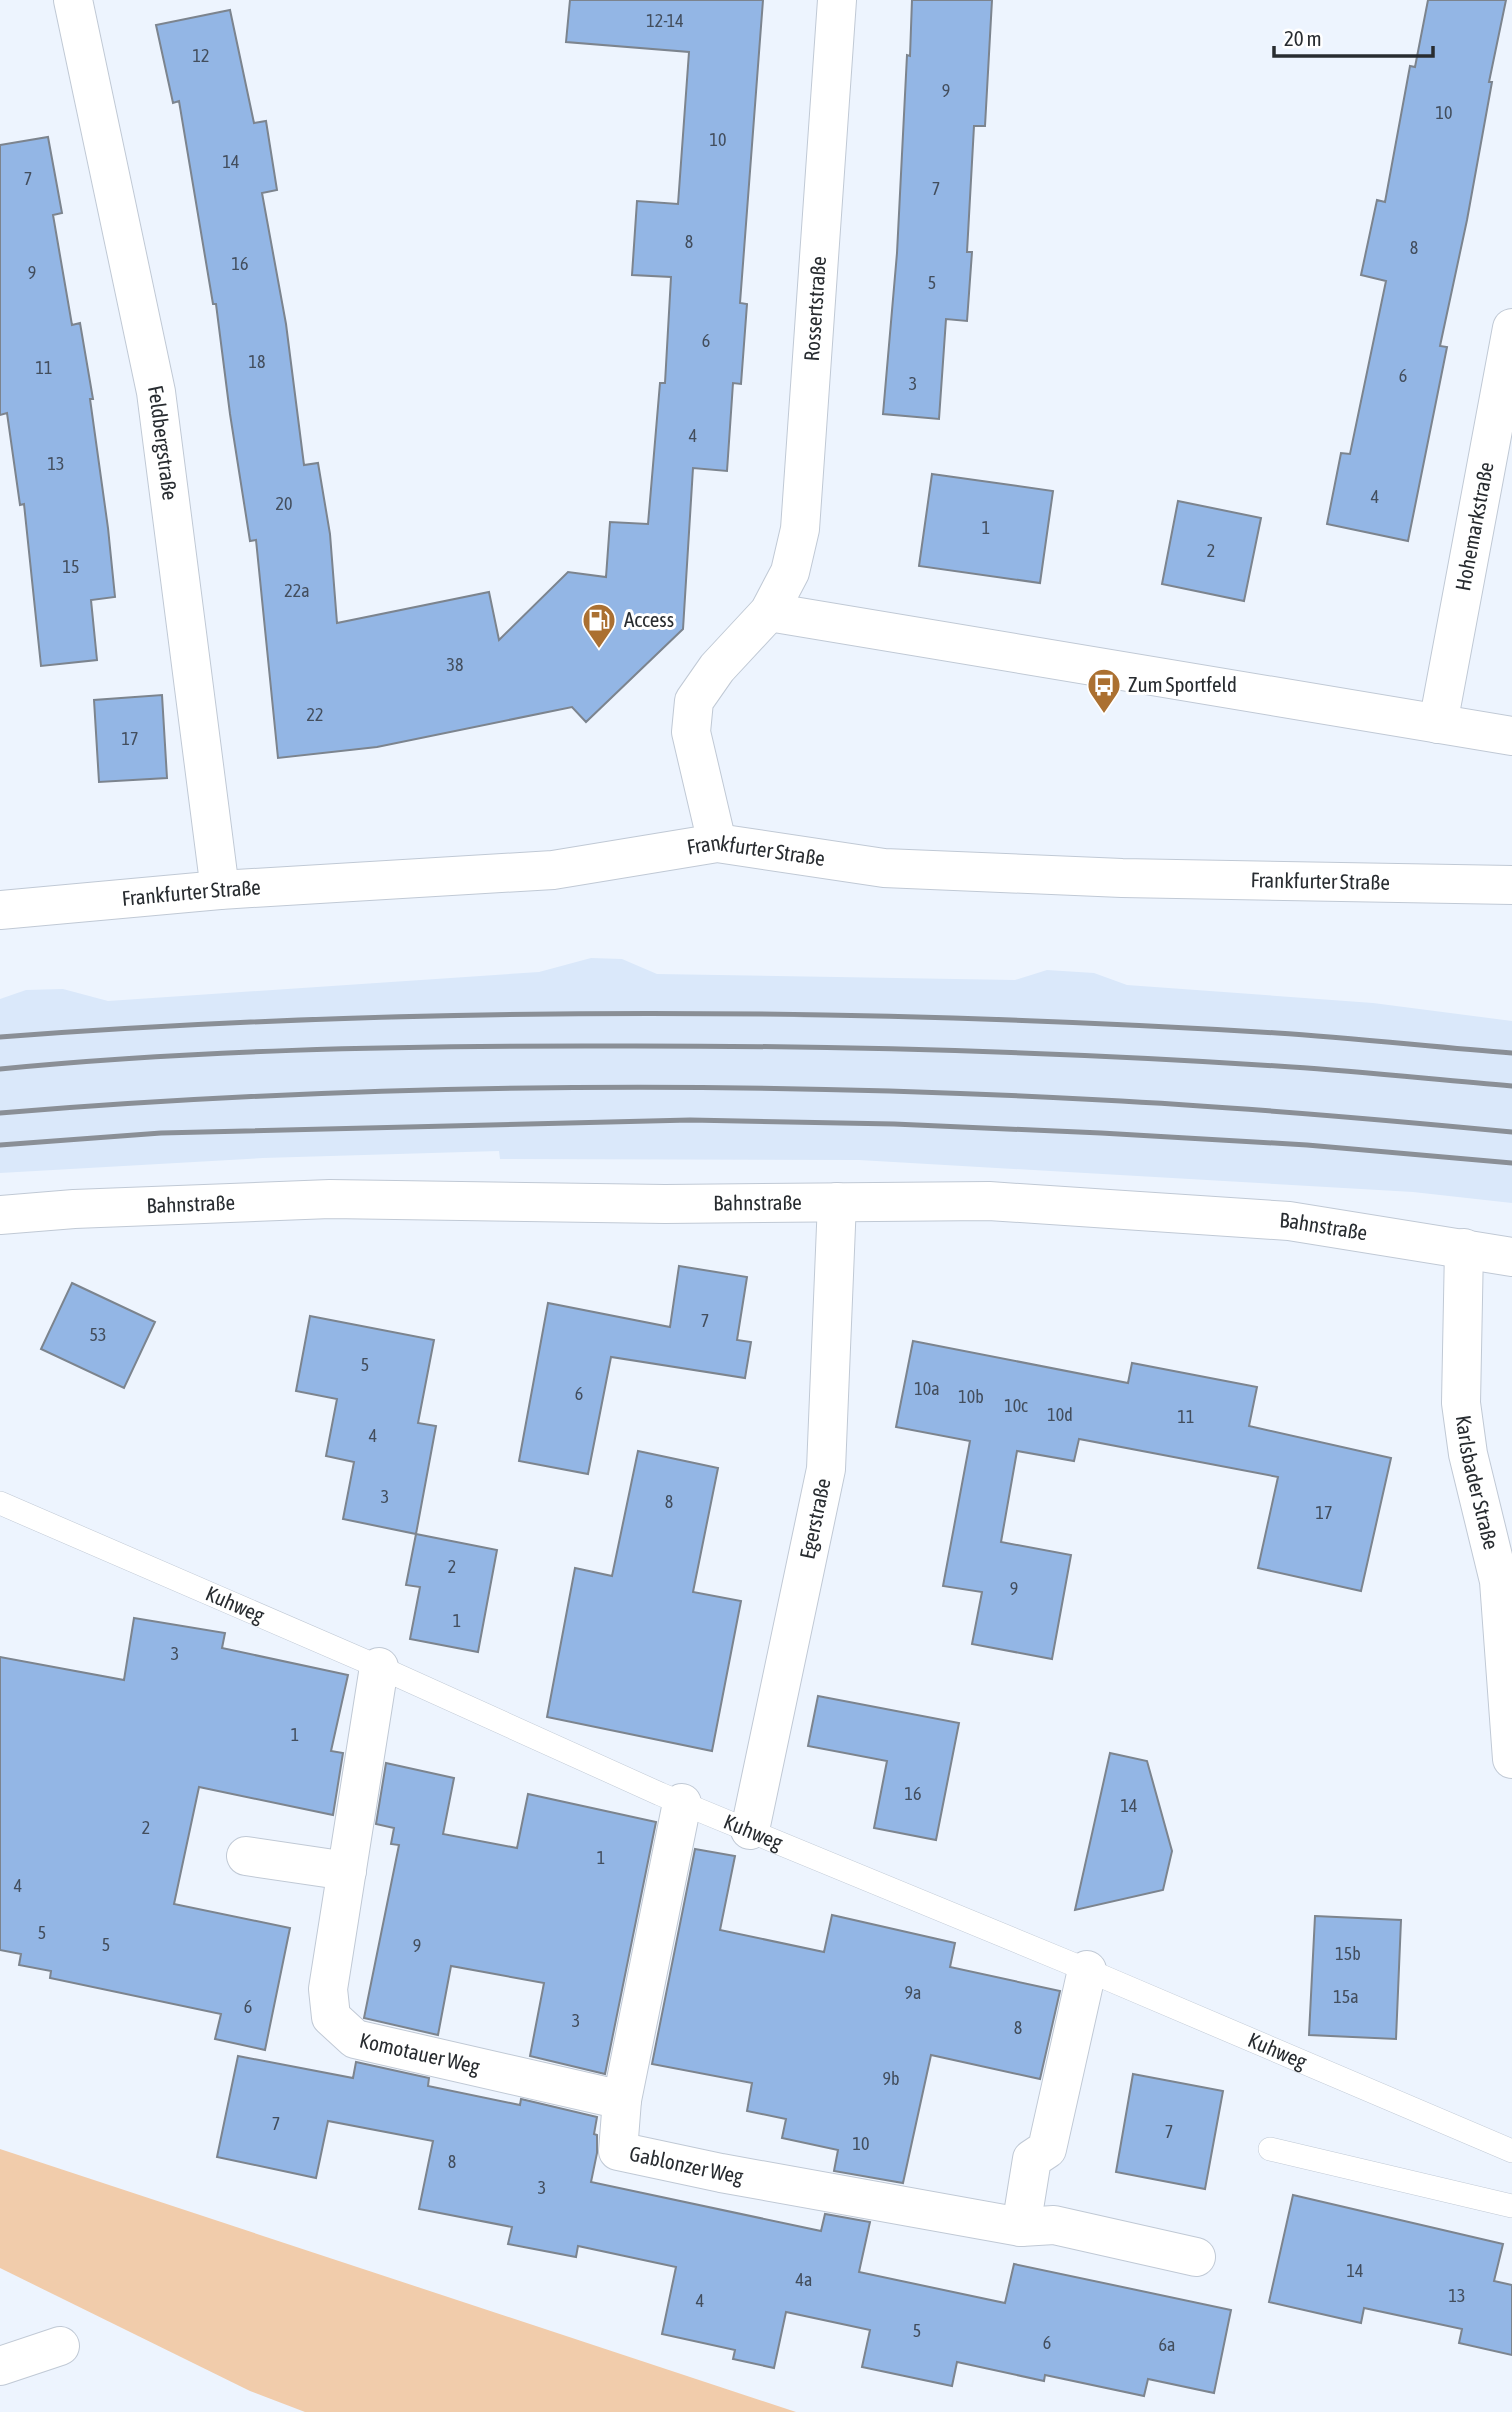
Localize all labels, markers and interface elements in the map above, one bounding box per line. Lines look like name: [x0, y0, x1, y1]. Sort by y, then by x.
house number: 12-14: [646, 10, 684, 31]
scale bar: [1274, 14, 1433, 58]
text: 20 m: [1284, 26, 1322, 50]
house number: 12: [193, 45, 209, 66]
house number: 9: [942, 80, 950, 101]
house number: 10: [1436, 102, 1452, 123]
house number: 10: [710, 129, 726, 150]
house number: 14: [223, 151, 239, 172]
house number: 7: [24, 168, 32, 189]
house number: 7: [932, 178, 940, 199]
house number: 8: [685, 231, 693, 252]
house number: 8: [1410, 237, 1418, 258]
house number: 16: [232, 253, 248, 274]
street label: Rossertstraße: [799, 255, 830, 362]
house number: 9: [28, 262, 36, 283]
house number: 5: [928, 272, 936, 293]
house number: 6: [702, 330, 710, 351]
house number: 18: [249, 351, 265, 372]
house number: 11: [36, 357, 52, 378]
house number: 6: [1399, 365, 1407, 386]
house number: 3: [909, 373, 917, 394]
street label: Feldbergstraße: [144, 383, 183, 502]
house number: 4: [689, 425, 697, 446]
house number: 13: [48, 453, 64, 474]
street label: Hohemarkstraße: [1450, 460, 1498, 593]
house number: 4: [1371, 486, 1379, 507]
house number: 20: [276, 493, 292, 514]
house number: 1: [982, 517, 990, 538]
house number: 2: [1207, 540, 1215, 561]
house number: 15: [63, 556, 79, 577]
house number: 22a: [284, 580, 310, 601]
fuel station icon: Access: [580, 601, 618, 650]
place label: Access: [624, 607, 674, 631]
house number: 38: [447, 654, 463, 675]
bus stop icon: Zum Sportfeld: [1085, 666, 1123, 715]
place label: Zum Sportfeld: [1128, 672, 1237, 696]
house number: 22: [307, 704, 323, 725]
house number: 17: [122, 728, 138, 749]
street label: Frankfurter Straße: [685, 830, 827, 870]
street label: Frankfurter Straße: [1250, 867, 1390, 894]
street label: Frankfurter Straße: [121, 875, 261, 910]
street label: Bahnstraße: [146, 1190, 235, 1217]
street label: Bahnstraße: [713, 1190, 802, 1215]
street label: Bahnstraße: [1279, 1207, 1369, 1244]
house number: 7: [701, 1310, 709, 1331]
house number: 53: [90, 1324, 106, 1345]
house number: 5: [361, 1354, 369, 1375]
house number: 10a: [914, 1378, 940, 1399]
house number: 6: [575, 1383, 583, 1404]
house number: 10b: [958, 1386, 984, 1407]
house number: 10c: [1004, 1395, 1028, 1416]
house number: 10d: [1047, 1404, 1073, 1425]
house number: 11: [1178, 1406, 1194, 1427]
street label: Karlsbader Straße: [1452, 1414, 1504, 1552]
house number: 4: [369, 1425, 377, 1446]
street label: Egerstraße: [794, 1476, 835, 1561]
house number: 3: [381, 1486, 389, 1507]
house number: 8: [665, 1491, 673, 1512]
house number: 17: [1316, 1502, 1332, 1523]
house number: 2: [448, 1556, 456, 1577]
house number: 9: [1010, 1578, 1018, 1599]
street label: Kuhweg: [202, 1581, 268, 1627]
house number: 1: [453, 1610, 461, 1631]
house number: 3: [171, 1643, 179, 1664]
house number: 1: [291, 1724, 299, 1745]
house number: 16: [905, 1783, 921, 1804]
house number: 14: [1121, 1795, 1137, 1816]
street label: Kuhweg: [721, 1809, 786, 1854]
house number: 2: [142, 1817, 150, 1838]
house number: 1: [597, 1847, 605, 1868]
house number: 4: [14, 1875, 22, 1896]
house number: 5: [38, 1922, 46, 1943]
house number: 5: [102, 1934, 110, 1955]
house number: 9: [413, 1935, 421, 1956]
house number: 15b: [1335, 1943, 1361, 1964]
house number: 9a: [905, 1982, 921, 2003]
house number: 15a: [1333, 1986, 1359, 2007]
house number: 6: [244, 1996, 252, 2017]
house number: 3: [572, 2010, 580, 2031]
house number: 8: [1014, 2017, 1022, 2038]
street label: Komotauer Weg: [357, 2027, 482, 2078]
street label: Kuhweg: [1245, 2027, 1311, 2073]
house number: 9b: [883, 2068, 900, 2089]
house number: 7: [272, 2113, 280, 2134]
house number: 7: [1165, 2121, 1173, 2142]
house number: 10: [853, 2133, 869, 2154]
street label: Gablonzer Weg: [628, 2141, 745, 2188]
house number: 8: [448, 2151, 456, 2172]
house number: 3: [538, 2177, 546, 2198]
house number: 14: [1347, 2260, 1363, 2281]
house number: 4a: [796, 2269, 812, 2290]
house number: 13: [1449, 2285, 1465, 2306]
house number: 4: [696, 2290, 704, 2311]
house number: 5: [913, 2320, 921, 2341]
house number: 6: [1043, 2332, 1051, 2353]
house number: 6a: [1159, 2334, 1175, 2355]

